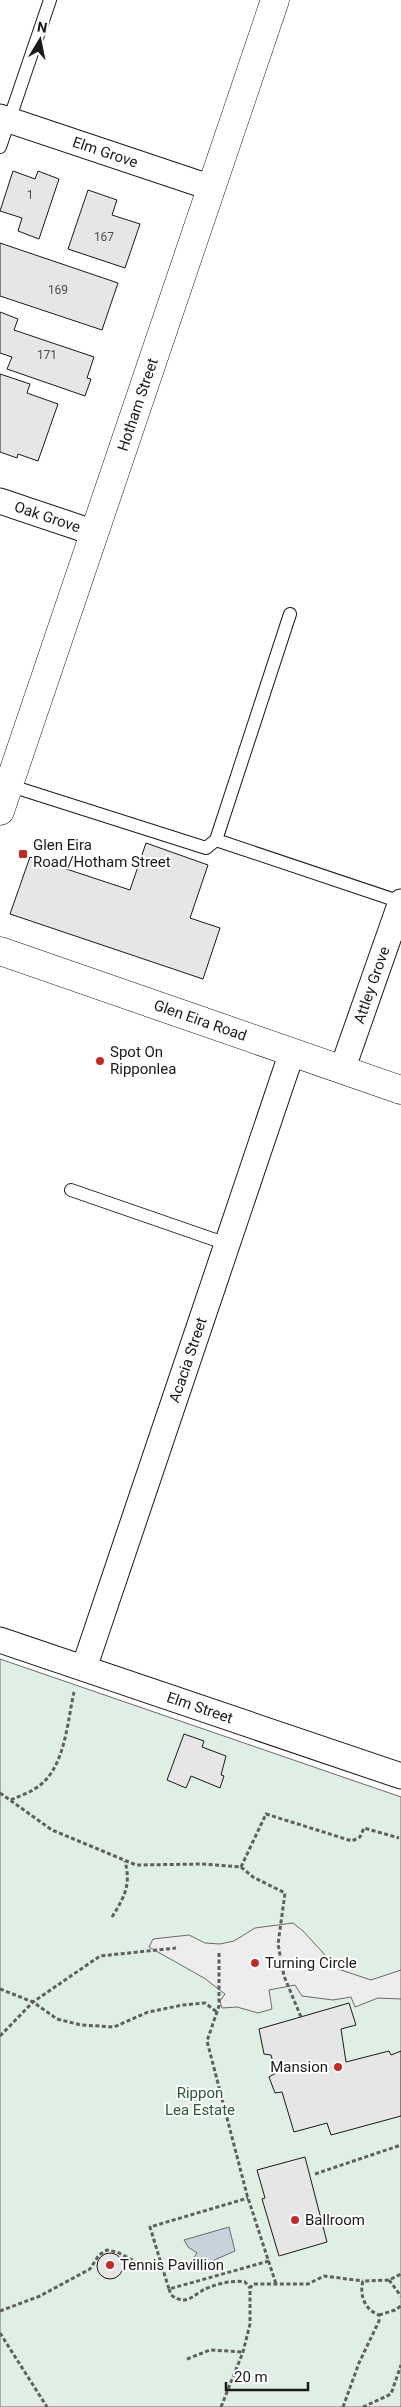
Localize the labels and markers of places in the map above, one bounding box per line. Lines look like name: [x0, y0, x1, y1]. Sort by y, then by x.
place label: Glen Eira Road/Hotham Street: [33, 836, 171, 871]
marker: Glen Eira Road/Hotham Street: [17, 848, 29, 860]
place label: Spot On Ripponlea: [110, 1043, 176, 1078]
marker: Spot On Ripponlea: [94, 1055, 106, 1067]
place label: Turning Circle: [265, 1954, 357, 1972]
marker: Turning Circle: [249, 1957, 261, 1969]
place label: Mansion: [270, 2058, 328, 2076]
marker: Mansion: [332, 2061, 344, 2073]
place label: Ballroom: [305, 2211, 365, 2229]
marker: Ballroom: [289, 2214, 301, 2226]
place label: Tennis Pavillion: [120, 2256, 224, 2274]
marker: Tennis Pavillion: [104, 2259, 116, 2271]

